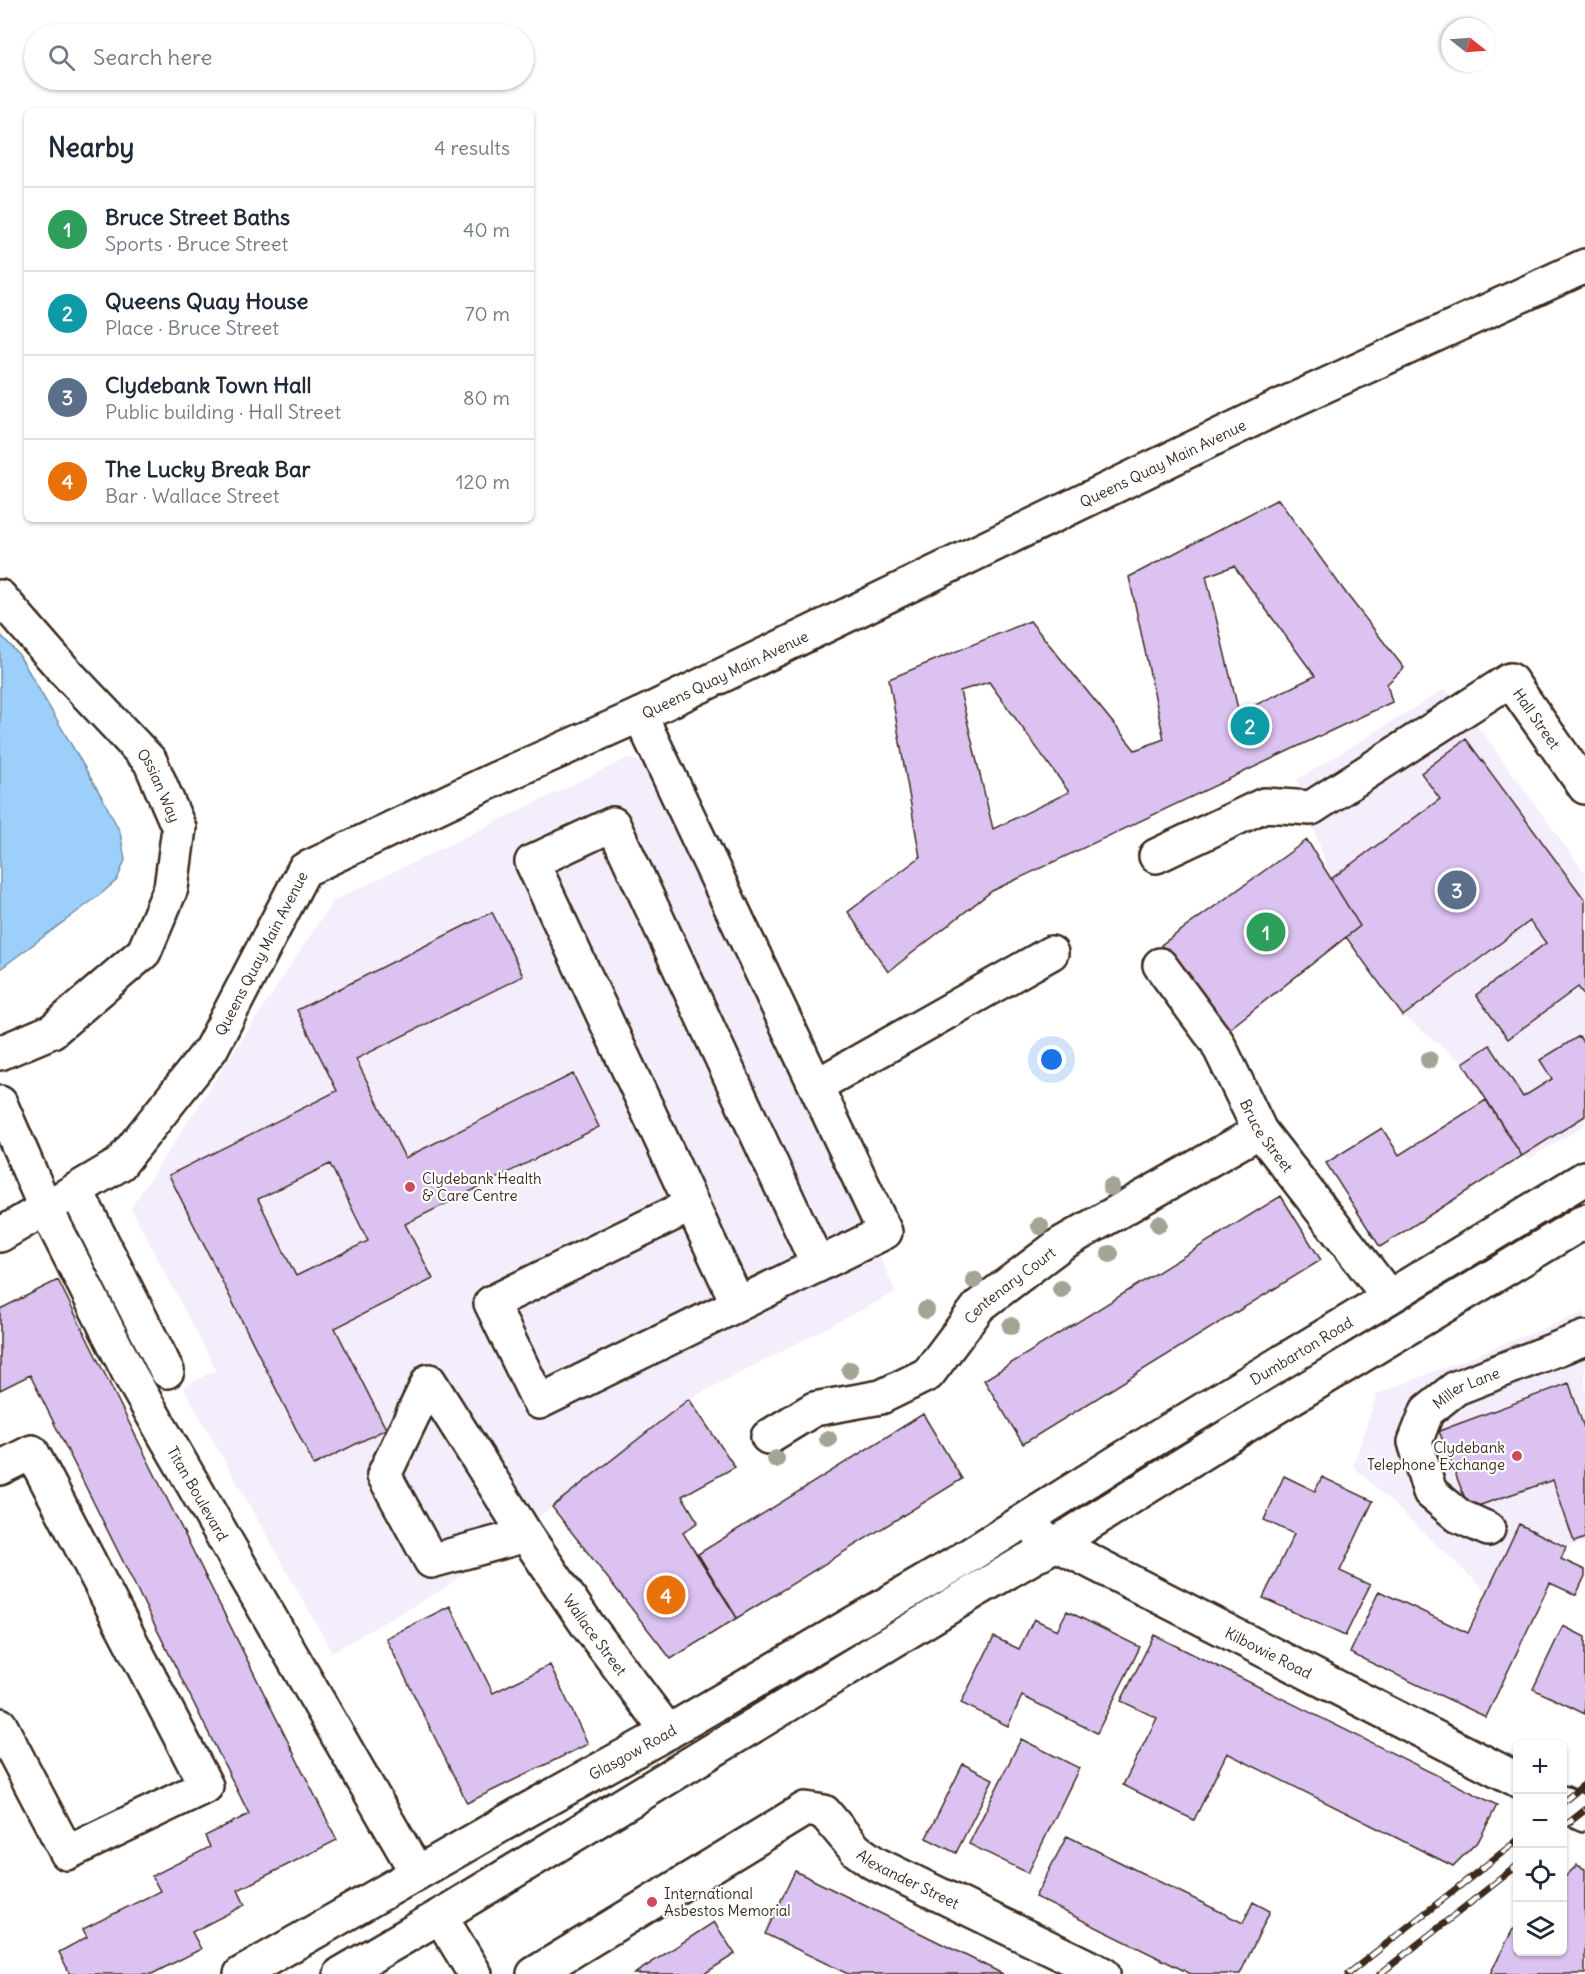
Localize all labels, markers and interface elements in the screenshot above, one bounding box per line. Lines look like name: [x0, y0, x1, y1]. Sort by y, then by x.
north arrow: [1441, 18, 1495, 72]
search box: [24, 24, 534, 90]
icon: search: [45, 41, 78, 74]
text: Search here: [93, 43, 212, 71]
text: Nearby: [48, 131, 134, 164]
text: 4 results: [434, 135, 510, 160]
text: Bruce Street Baths: [105, 203, 290, 231]
text: 1: [64, 217, 71, 242]
text: 40 m: [463, 217, 510, 242]
text: Sports · Bruce Street: [105, 231, 288, 256]
text: Queens Quay House: [105, 287, 308, 315]
text: 2: [62, 301, 73, 326]
text: 70 m: [465, 301, 510, 326]
text: Place · Bruce Street: [105, 315, 279, 340]
text: Clydebank Town Hall: [105, 371, 311, 399]
text: 3: [62, 385, 73, 410]
text: 80 m: [463, 385, 510, 410]
text: Public building · Hall Street: [105, 399, 341, 424]
street label: Queens Quay Main Avenue: [1076, 415, 1249, 511]
text: The Lucky Break Bar: [105, 455, 310, 483]
text: 4: [62, 469, 73, 494]
text: 120 m: [456, 469, 510, 494]
text: Bar · Wallace Street: [105, 483, 280, 508]
street label: Queens Quay Main Avenue: [638, 626, 811, 722]
street label: Hall Street: [1509, 684, 1565, 752]
pin: 2: [1230, 704, 1270, 748]
street label: Ossian Way: [133, 744, 185, 825]
street label: Queens Quay Main Avenue: [210, 868, 311, 1039]
pin: 3: [1438, 868, 1476, 912]
pin: 1: [1246, 910, 1286, 954]
your location: [1037, 1045, 1066, 1074]
street label: Bruce Street: [1236, 1096, 1298, 1176]
place label: Clydebank Health & Care Centre: [422, 1169, 542, 1205]
marker: Clydebank Health & Care Centre: [403, 1180, 417, 1194]
street label: Centenary Court: [960, 1242, 1059, 1327]
street label: Dumbarton Road: [1246, 1312, 1356, 1389]
street label: Miller Lane: [1428, 1363, 1502, 1413]
place label: Clydebank Telephone Exchange: [1367, 1438, 1505, 1474]
street label: Titan Boulevard: [163, 1442, 233, 1544]
marker: Clydebank Telephone Exchange: [1510, 1449, 1524, 1463]
pin: 4: [646, 1572, 686, 1618]
street label: Wallace Street: [559, 1590, 631, 1679]
street label: Kilbowie Road: [1222, 1622, 1315, 1683]
street label: Glasgow Road: [585, 1720, 680, 1784]
map controls: [1513, 1740, 1567, 1956]
button: +: [1513, 1740, 1567, 1794]
button: −: [1513, 1794, 1567, 1848]
street label: Alexander Street: [853, 1844, 962, 1912]
button: locate: [1513, 1848, 1567, 1902]
place label: International Asbestos Memorial: [664, 1884, 791, 1920]
marker: International Asbestos Memorial: [645, 1895, 659, 1909]
button: layers: [1513, 1902, 1567, 1956]

